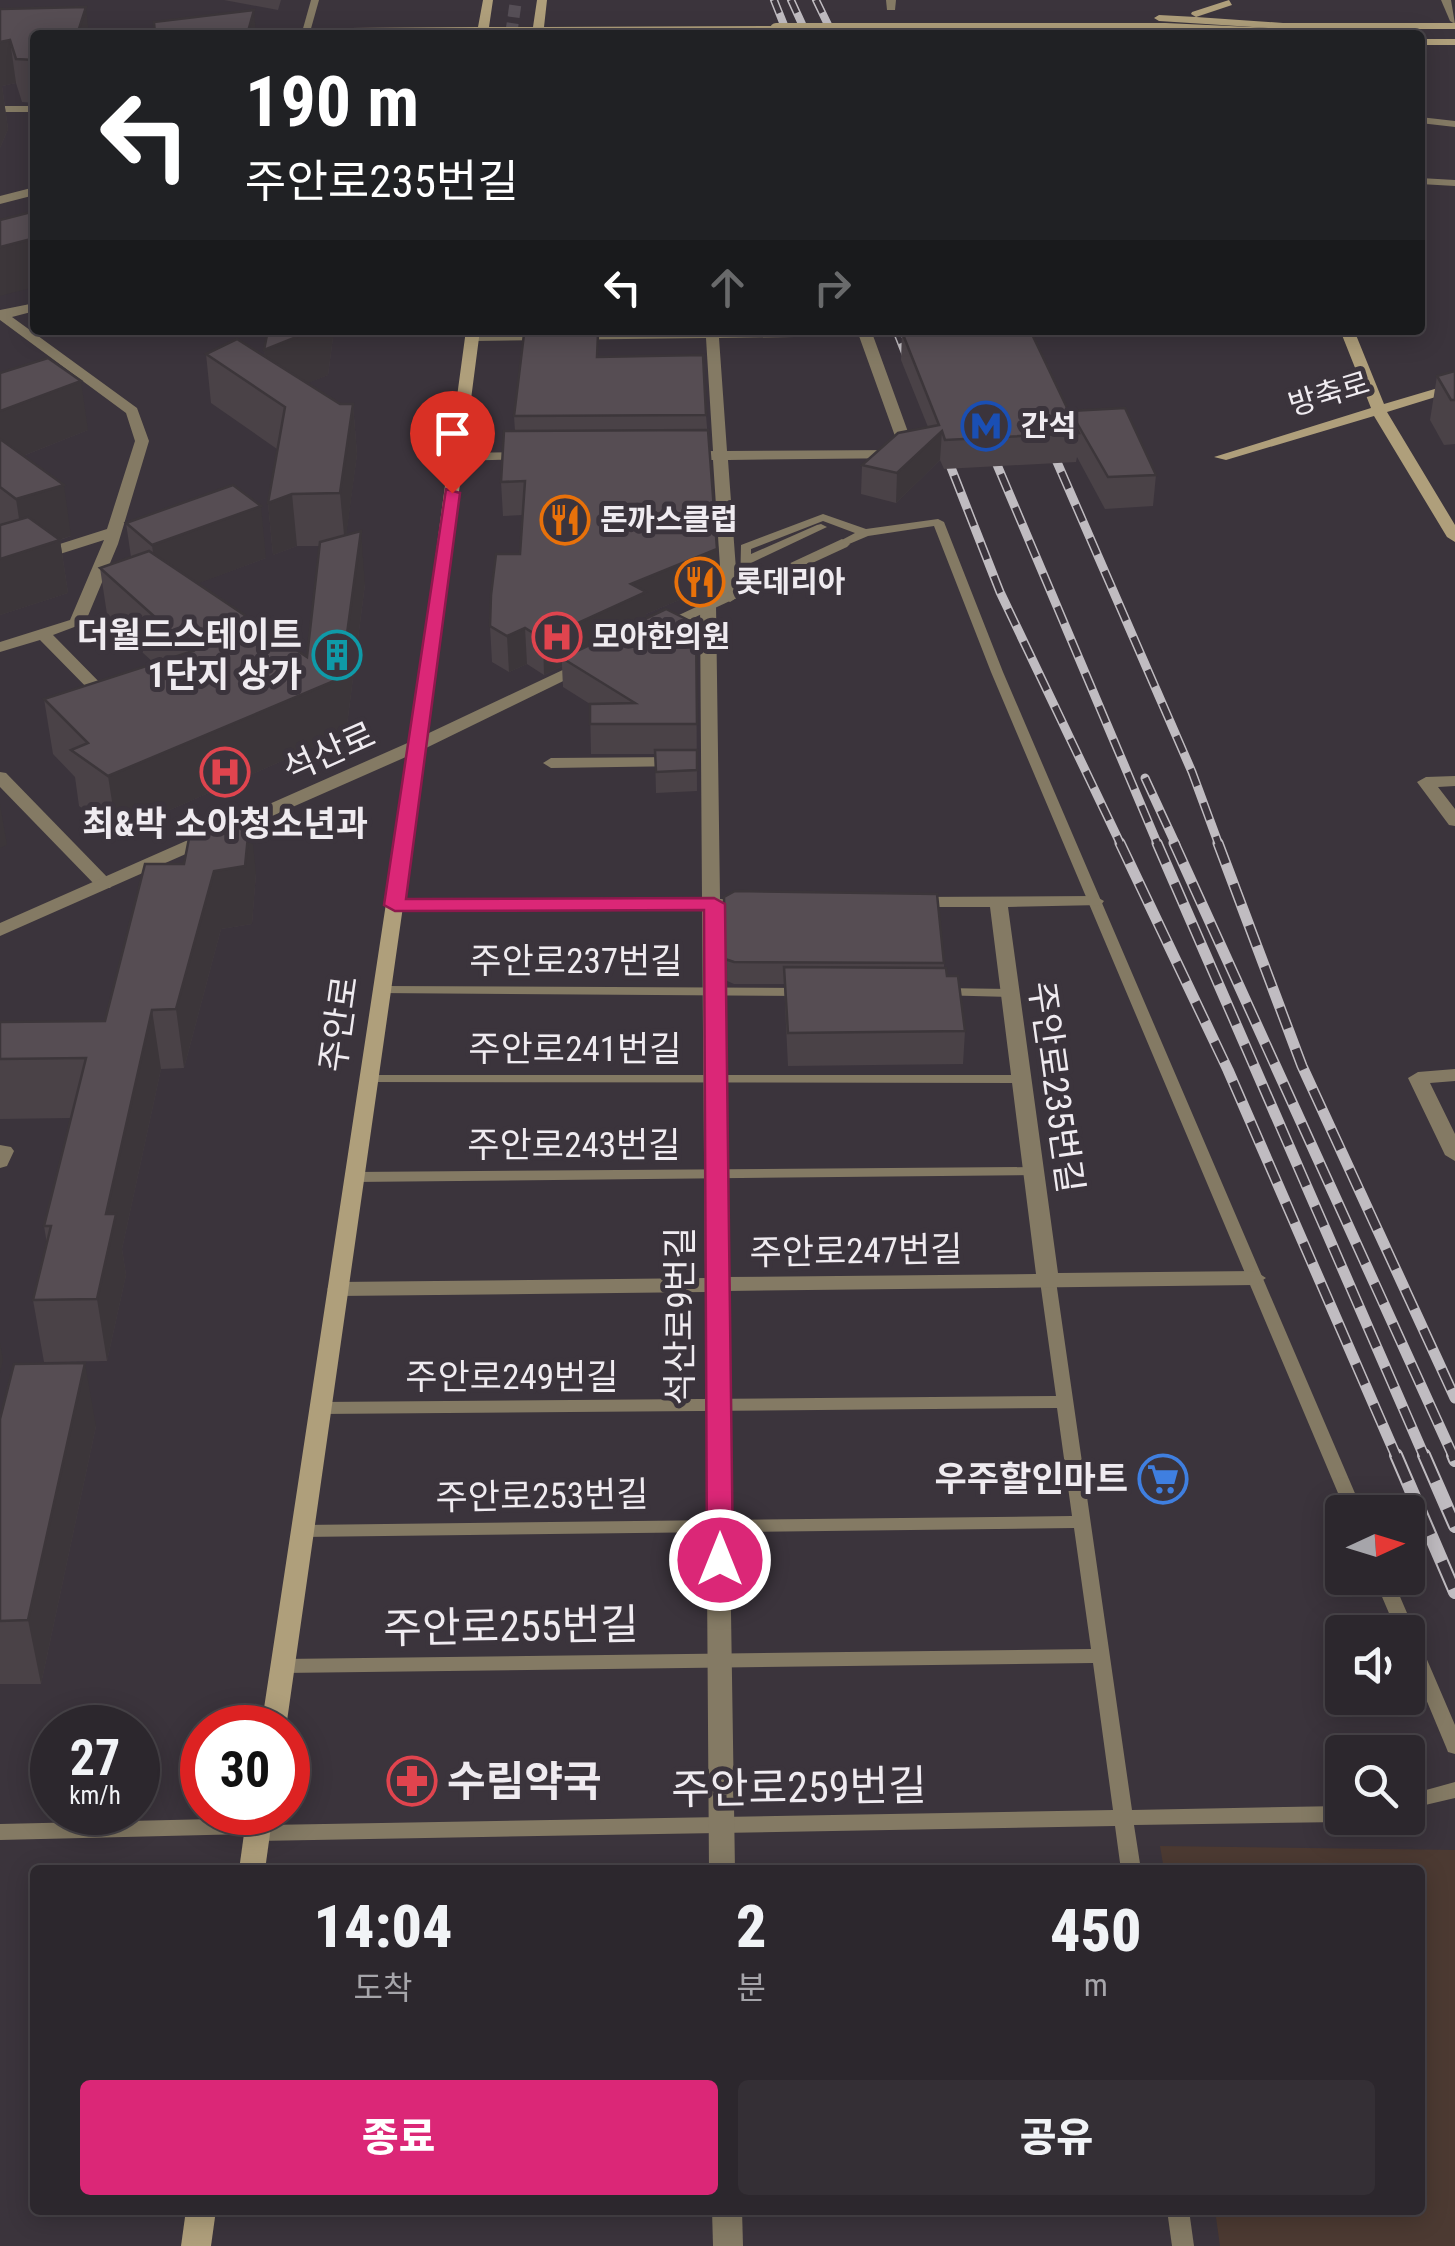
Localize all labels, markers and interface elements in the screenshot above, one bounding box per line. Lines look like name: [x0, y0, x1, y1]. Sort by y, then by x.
text: 190 m: [245, 61, 419, 143]
icon: left: [80, 70, 210, 200]
text: 주안로235번길: [245, 155, 519, 208]
icon: left: [595, 260, 650, 315]
icon: ahead: [700, 260, 755, 315]
icon: right: [805, 260, 860, 315]
street label: 방축로: [1284, 365, 1374, 422]
pin: [410, 391, 495, 494]
metro station icon: 간석: [960, 400, 1012, 452]
icon: arrive: [425, 406, 480, 461]
place label: 간석: [1021, 408, 1076, 443]
restaurant icon: 돈까스클럽: [539, 494, 591, 546]
place label: 돈까스클럽: [600, 502, 738, 537]
restaurant icon: 롯데리아: [674, 556, 726, 608]
place label: 롯데리아: [735, 564, 845, 599]
hospital icon: 모아한의원: [531, 611, 583, 663]
place label: 더월드스테이트 1단지 상가: [77, 615, 302, 696]
place label: 모아한의원: [592, 619, 730, 654]
building icon: 더월드스테이트 1단지 상가: [311, 629, 363, 681]
street label: 석산로: [277, 714, 382, 791]
hospital icon: 최&박 소아청소년과: [199, 746, 251, 798]
place label: 최&박 소아청소년과: [82, 804, 368, 845]
street label: 주안로237번길: [470, 941, 682, 982]
street label: 주안로: [312, 973, 367, 1075]
street label: 주안로235번길: [1020, 979, 1091, 1195]
street label: 주안로241번길: [469, 1029, 681, 1070]
street label: 주안로243번길: [468, 1125, 680, 1166]
street label: 석산로9번길: [660, 1227, 701, 1405]
street label: 주안로247번길: [749, 1229, 963, 1274]
street label: 주안로249번길: [406, 1357, 618, 1398]
supermarket icon: 우주할인마트: [1137, 1453, 1189, 1505]
place label: 우주할인마트: [935, 1459, 1128, 1500]
street label: 주안로253번길: [435, 1474, 649, 1519]
north arrow: [1325, 1495, 1425, 1595]
map controls: [1325, 1495, 1425, 1835]
position arrow: [668, 1508, 772, 1612]
street label: 주안로255번길: [383, 1600, 639, 1653]
button: sound: [1325, 1615, 1425, 1715]
speed limit sign: 30: [180, 1705, 310, 1835]
text: 27: [70, 1729, 120, 1787]
button: search: [1325, 1735, 1425, 1835]
pharmacy icon: 수림약국: [386, 1755, 438, 1807]
place label: 수림약국: [447, 1757, 602, 1806]
street label: 주안로259번길: [671, 1761, 927, 1814]
text: km/h: [69, 1781, 121, 1810]
text: 14:04: [314, 1891, 452, 1962]
text: 2: [736, 1891, 766, 1962]
text: 450: [1050, 1895, 1141, 1966]
text: m: [1084, 1966, 1108, 2004]
text: 도착: [354, 1969, 412, 2007]
text: 분: [736, 1969, 766, 2007]
button: 종료: [80, 2080, 718, 2195]
button: 공유: [738, 2080, 1375, 2195]

